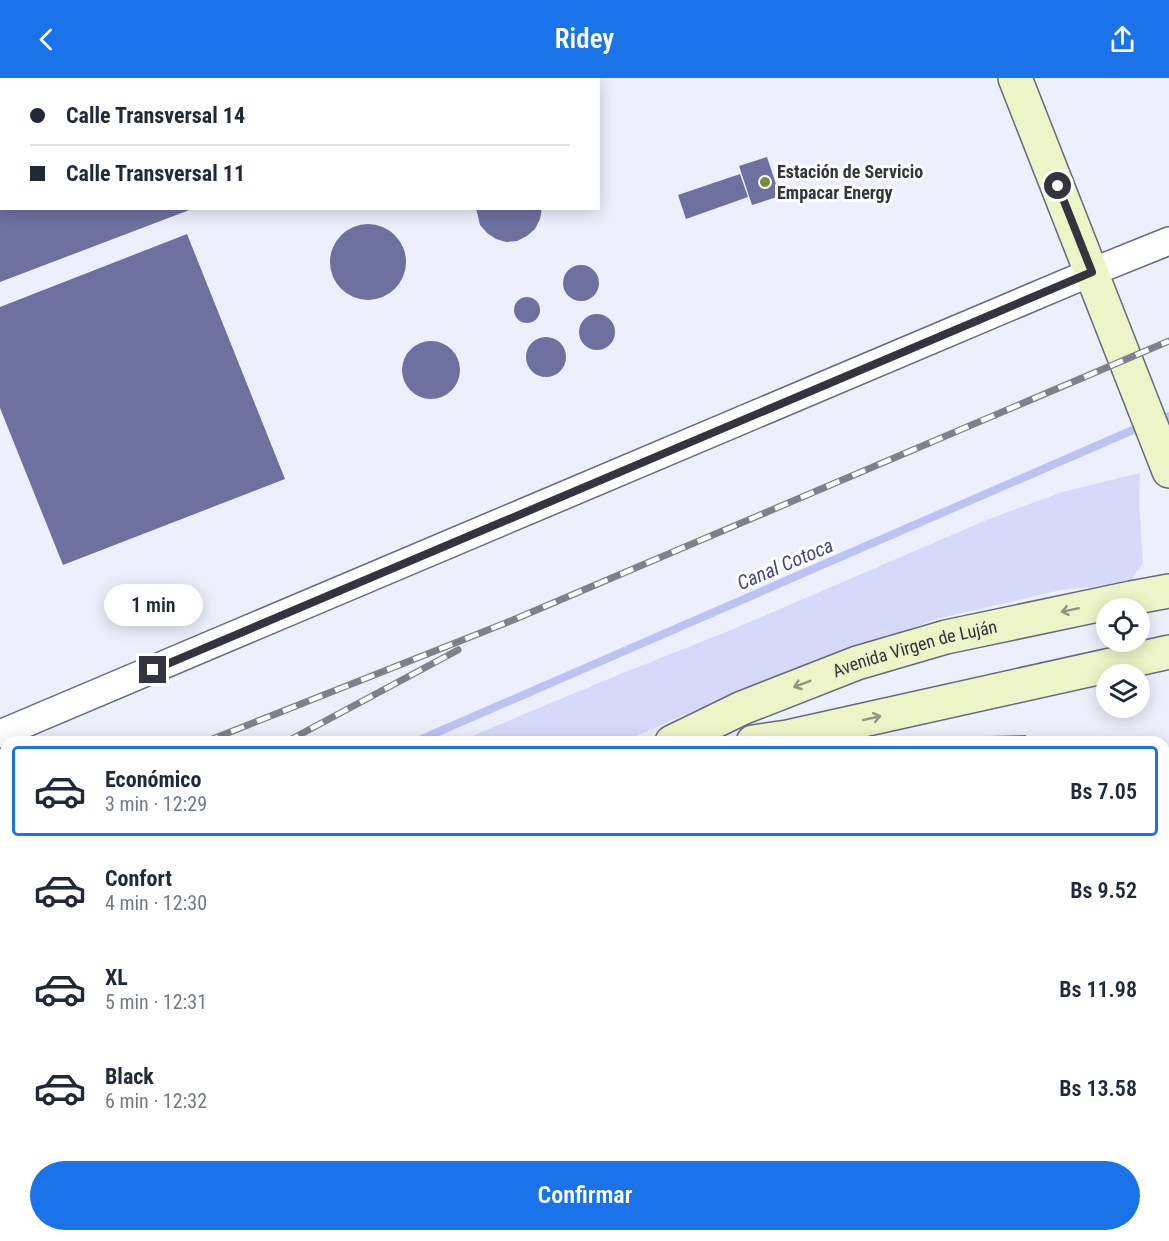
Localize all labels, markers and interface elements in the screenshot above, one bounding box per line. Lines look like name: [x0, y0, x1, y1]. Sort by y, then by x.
icon: back: [30, 23, 63, 56]
text: Ridey: [555, 23, 614, 55]
icon: share: [1106, 23, 1139, 56]
text: Calle Transversal 14: [66, 103, 245, 128]
text: Calle Transversal 11: [66, 161, 245, 186]
place label: Estación de Servicio Empacar Energy: [777, 161, 923, 203]
route start: [1044, 172, 1071, 199]
marker: Estación de Servicio Empacar Energy: [758, 175, 772, 189]
water label: Canal Cotoca: [733, 533, 837, 595]
callout: 1 min: [104, 583, 202, 625]
text: 1 min: [131, 593, 176, 617]
map controls: [1096, 598, 1150, 718]
button: locate: [1096, 598, 1150, 652]
one-way arrow: [1061, 605, 1080, 617]
street label: Avenida Virgen de Luján: [829, 616, 999, 682]
route end: [139, 656, 166, 683]
button: layers: [1096, 664, 1150, 718]
one-way arrow: [793, 680, 812, 691]
one-way arrow: [862, 712, 881, 723]
icon: car: [33, 764, 87, 818]
text: Económico: [105, 767, 201, 792]
text: Bs 7.05: [1070, 779, 1137, 804]
text: 3 min · 12:29: [105, 792, 207, 816]
icon: car: [33, 863, 87, 917]
text: Confort: [105, 866, 172, 891]
text: Bs 9.52: [1070, 878, 1137, 903]
text: 4 min · 12:30: [105, 891, 207, 915]
icon: car: [33, 962, 87, 1016]
text: XL: [105, 965, 128, 990]
text: Bs 11.98: [1059, 977, 1137, 1002]
text: 5 min · 12:31: [105, 990, 207, 1014]
icon: car: [33, 1061, 87, 1115]
text: Black: [105, 1064, 154, 1089]
text: Bs 13.58: [1059, 1076, 1137, 1101]
text: 6 min · 12:32: [105, 1089, 207, 1113]
button: Confirmar: [30, 1161, 1140, 1230]

